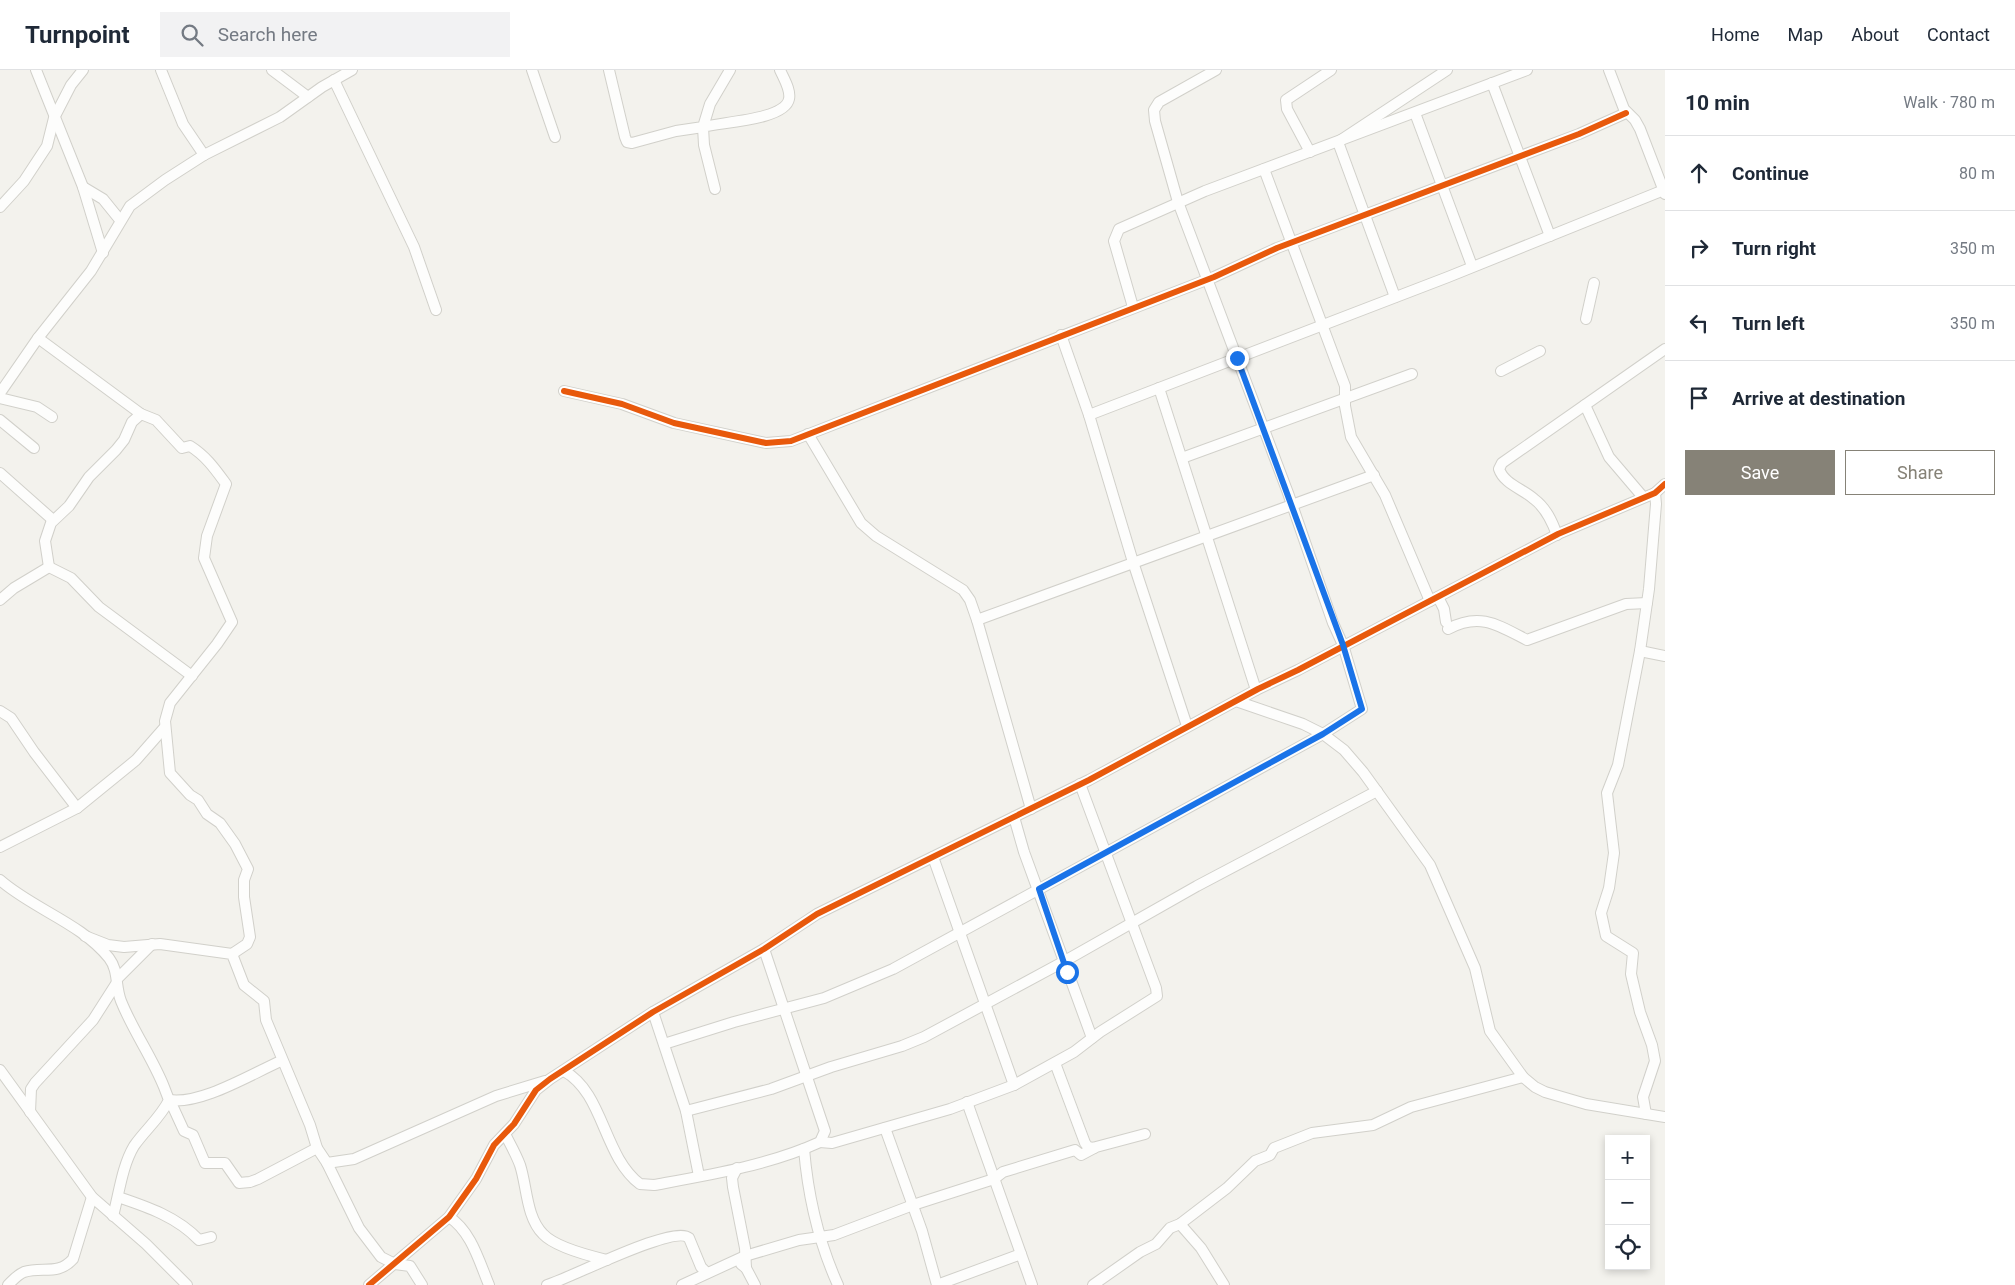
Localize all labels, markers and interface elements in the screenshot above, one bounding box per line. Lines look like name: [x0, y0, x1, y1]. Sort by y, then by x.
search box: [160, 12, 510, 57]
text: Turnpoint: [25, 21, 130, 49]
icon: search: [178, 21, 206, 49]
text: Search here: [218, 23, 318, 46]
text: Home: [1711, 24, 1760, 45]
text: Map: [1788, 24, 1823, 45]
text: About: [1851, 24, 1899, 45]
text: Contact: [1927, 24, 1990, 45]
text: 10 min: [1685, 91, 1750, 115]
text: Walk · 780 m: [1903, 93, 1995, 112]
icon: ahead: [1685, 159, 1713, 187]
text: Continue: [1732, 162, 1809, 185]
text: 80 m: [1959, 164, 1995, 183]
icon: right: [1685, 234, 1713, 262]
text: Turn right: [1732, 237, 1816, 260]
text: 350 m: [1950, 239, 1995, 258]
icon: left: [1685, 309, 1713, 337]
text: Turn left: [1732, 312, 1805, 335]
text: 350 m: [1950, 314, 1995, 333]
route end: [1226, 347, 1249, 370]
icon: arrive: [1685, 384, 1713, 412]
text: Arrive at destination: [1732, 387, 1905, 410]
button: Save: [1685, 450, 1835, 495]
button: Share: [1845, 450, 1995, 495]
route start: [1056, 961, 1079, 984]
map controls: [1605, 1135, 1650, 1270]
button: +: [1605, 1135, 1650, 1180]
button: −: [1605, 1180, 1650, 1225]
button: locate: [1605, 1225, 1650, 1270]

